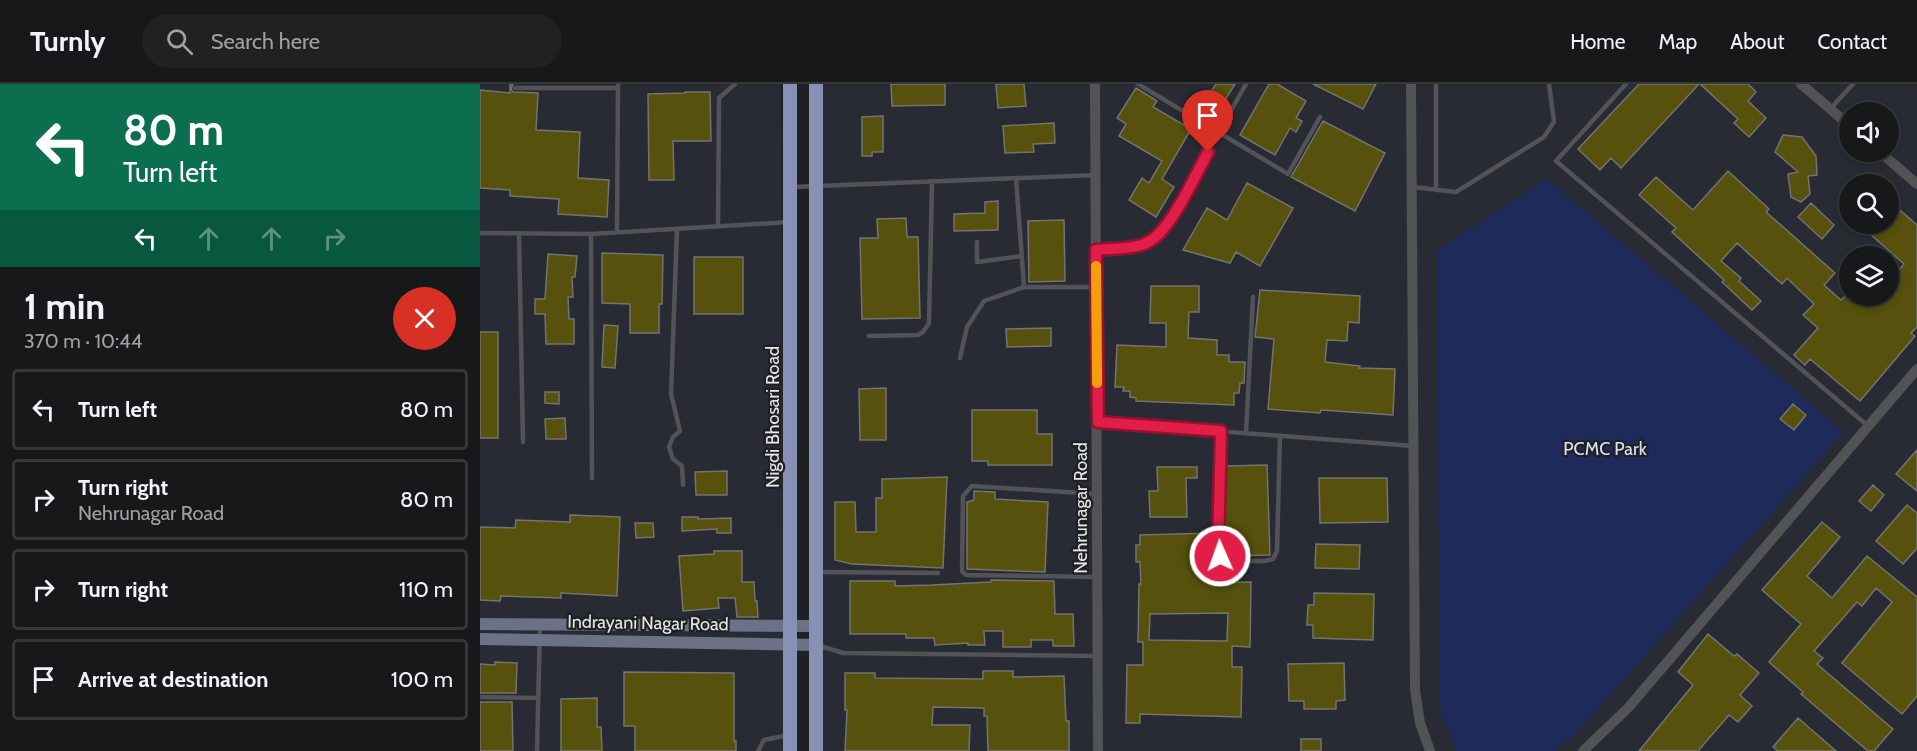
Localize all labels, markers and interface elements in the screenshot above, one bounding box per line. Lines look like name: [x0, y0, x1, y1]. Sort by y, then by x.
search box: [142, 14, 562, 68]
text: Turnly: [30, 24, 106, 58]
icon: search: [163, 25, 196, 58]
text: Search here: [211, 28, 320, 55]
text: Home: [1570, 29, 1626, 54]
text: Map: [1659, 29, 1697, 54]
text: About: [1730, 29, 1784, 54]
text: Contact: [1817, 29, 1887, 54]
pin: [1182, 90, 1233, 152]
icon: arrive: [1191, 99, 1224, 132]
map controls: [1839, 102, 1899, 306]
button: sound: [1839, 102, 1899, 162]
text: 80 m: [123, 104, 224, 156]
icon: left: [24, 108, 102, 186]
text: Turn left: [123, 156, 217, 189]
button: search: [1839, 174, 1899, 234]
icon: left: [129, 222, 162, 255]
icon: ahead: [192, 222, 225, 255]
icon: ahead: [255, 222, 288, 255]
icon: right: [318, 222, 351, 255]
button: layers: [1839, 246, 1899, 306]
text: 1 min: [24, 284, 105, 328]
button: close: [393, 287, 456, 350]
text: 370 m · 10:44: [24, 329, 142, 353]
street label: Nigdi Bhosari Road: [762, 346, 784, 488]
icon: left: [27, 393, 60, 426]
text: Turn left: [78, 396, 157, 423]
text: 80 m: [400, 396, 453, 423]
park label: PCMC Park: [1563, 438, 1648, 460]
street label: Nehrunagar Road: [1070, 442, 1092, 574]
text: Turn right: [78, 474, 168, 501]
icon: right: [27, 483, 60, 516]
text: 80 m: [400, 486, 453, 513]
text: Nehrunagar Road: [78, 501, 224, 525]
position arrow: [1188, 524, 1252, 588]
icon: right: [27, 573, 60, 606]
text: Turn right: [78, 576, 168, 603]
text: 110 m: [399, 576, 453, 603]
street label: Indrayani Nagar Road: [567, 611, 729, 635]
icon: arrive: [27, 663, 60, 696]
text: Arrive at destination: [78, 666, 268, 693]
text: 100 m: [391, 666, 453, 693]

